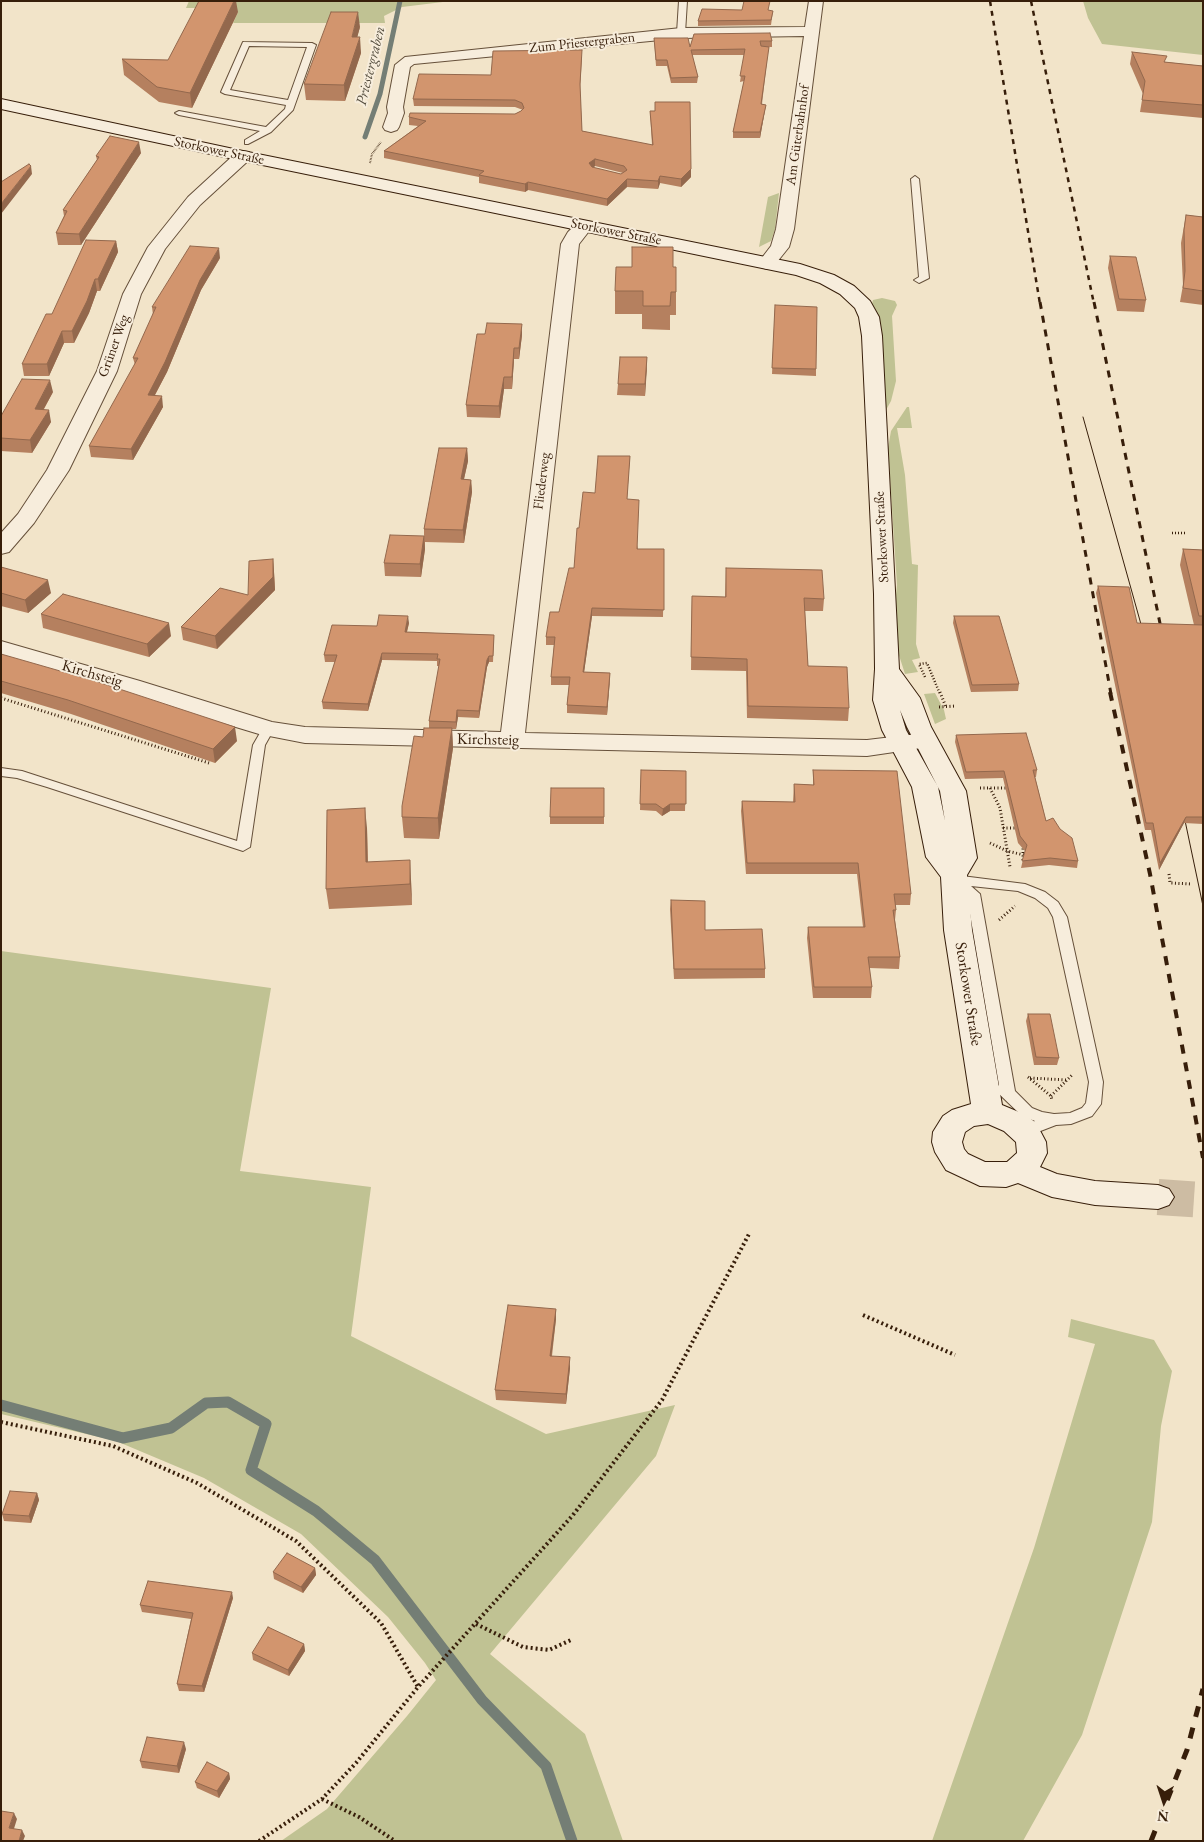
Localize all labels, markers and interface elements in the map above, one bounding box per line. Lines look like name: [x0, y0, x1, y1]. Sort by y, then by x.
water label: Priestergraben: [352, 25, 390, 107]
street label: Zum Priestergraben: [528, 29, 636, 57]
street label: Am Güterbahnhof: [783, 84, 813, 186]
street label: Storkower Straße: [172, 133, 266, 169]
street label: Storkower Straße: [569, 215, 663, 249]
street label: Grüner Weg: [95, 312, 133, 380]
street label: Fliederweg: [530, 452, 554, 510]
street label: Storkower Straße: [871, 491, 893, 583]
street label: Kirchsteig: [59, 656, 125, 692]
street label: Kirchsteig: [457, 730, 519, 750]
street label: Storkower Straße: [950, 941, 986, 1047]
north arrow: [1139, 1777, 1189, 1827]
text: N: [1157, 1808, 1169, 1826]

